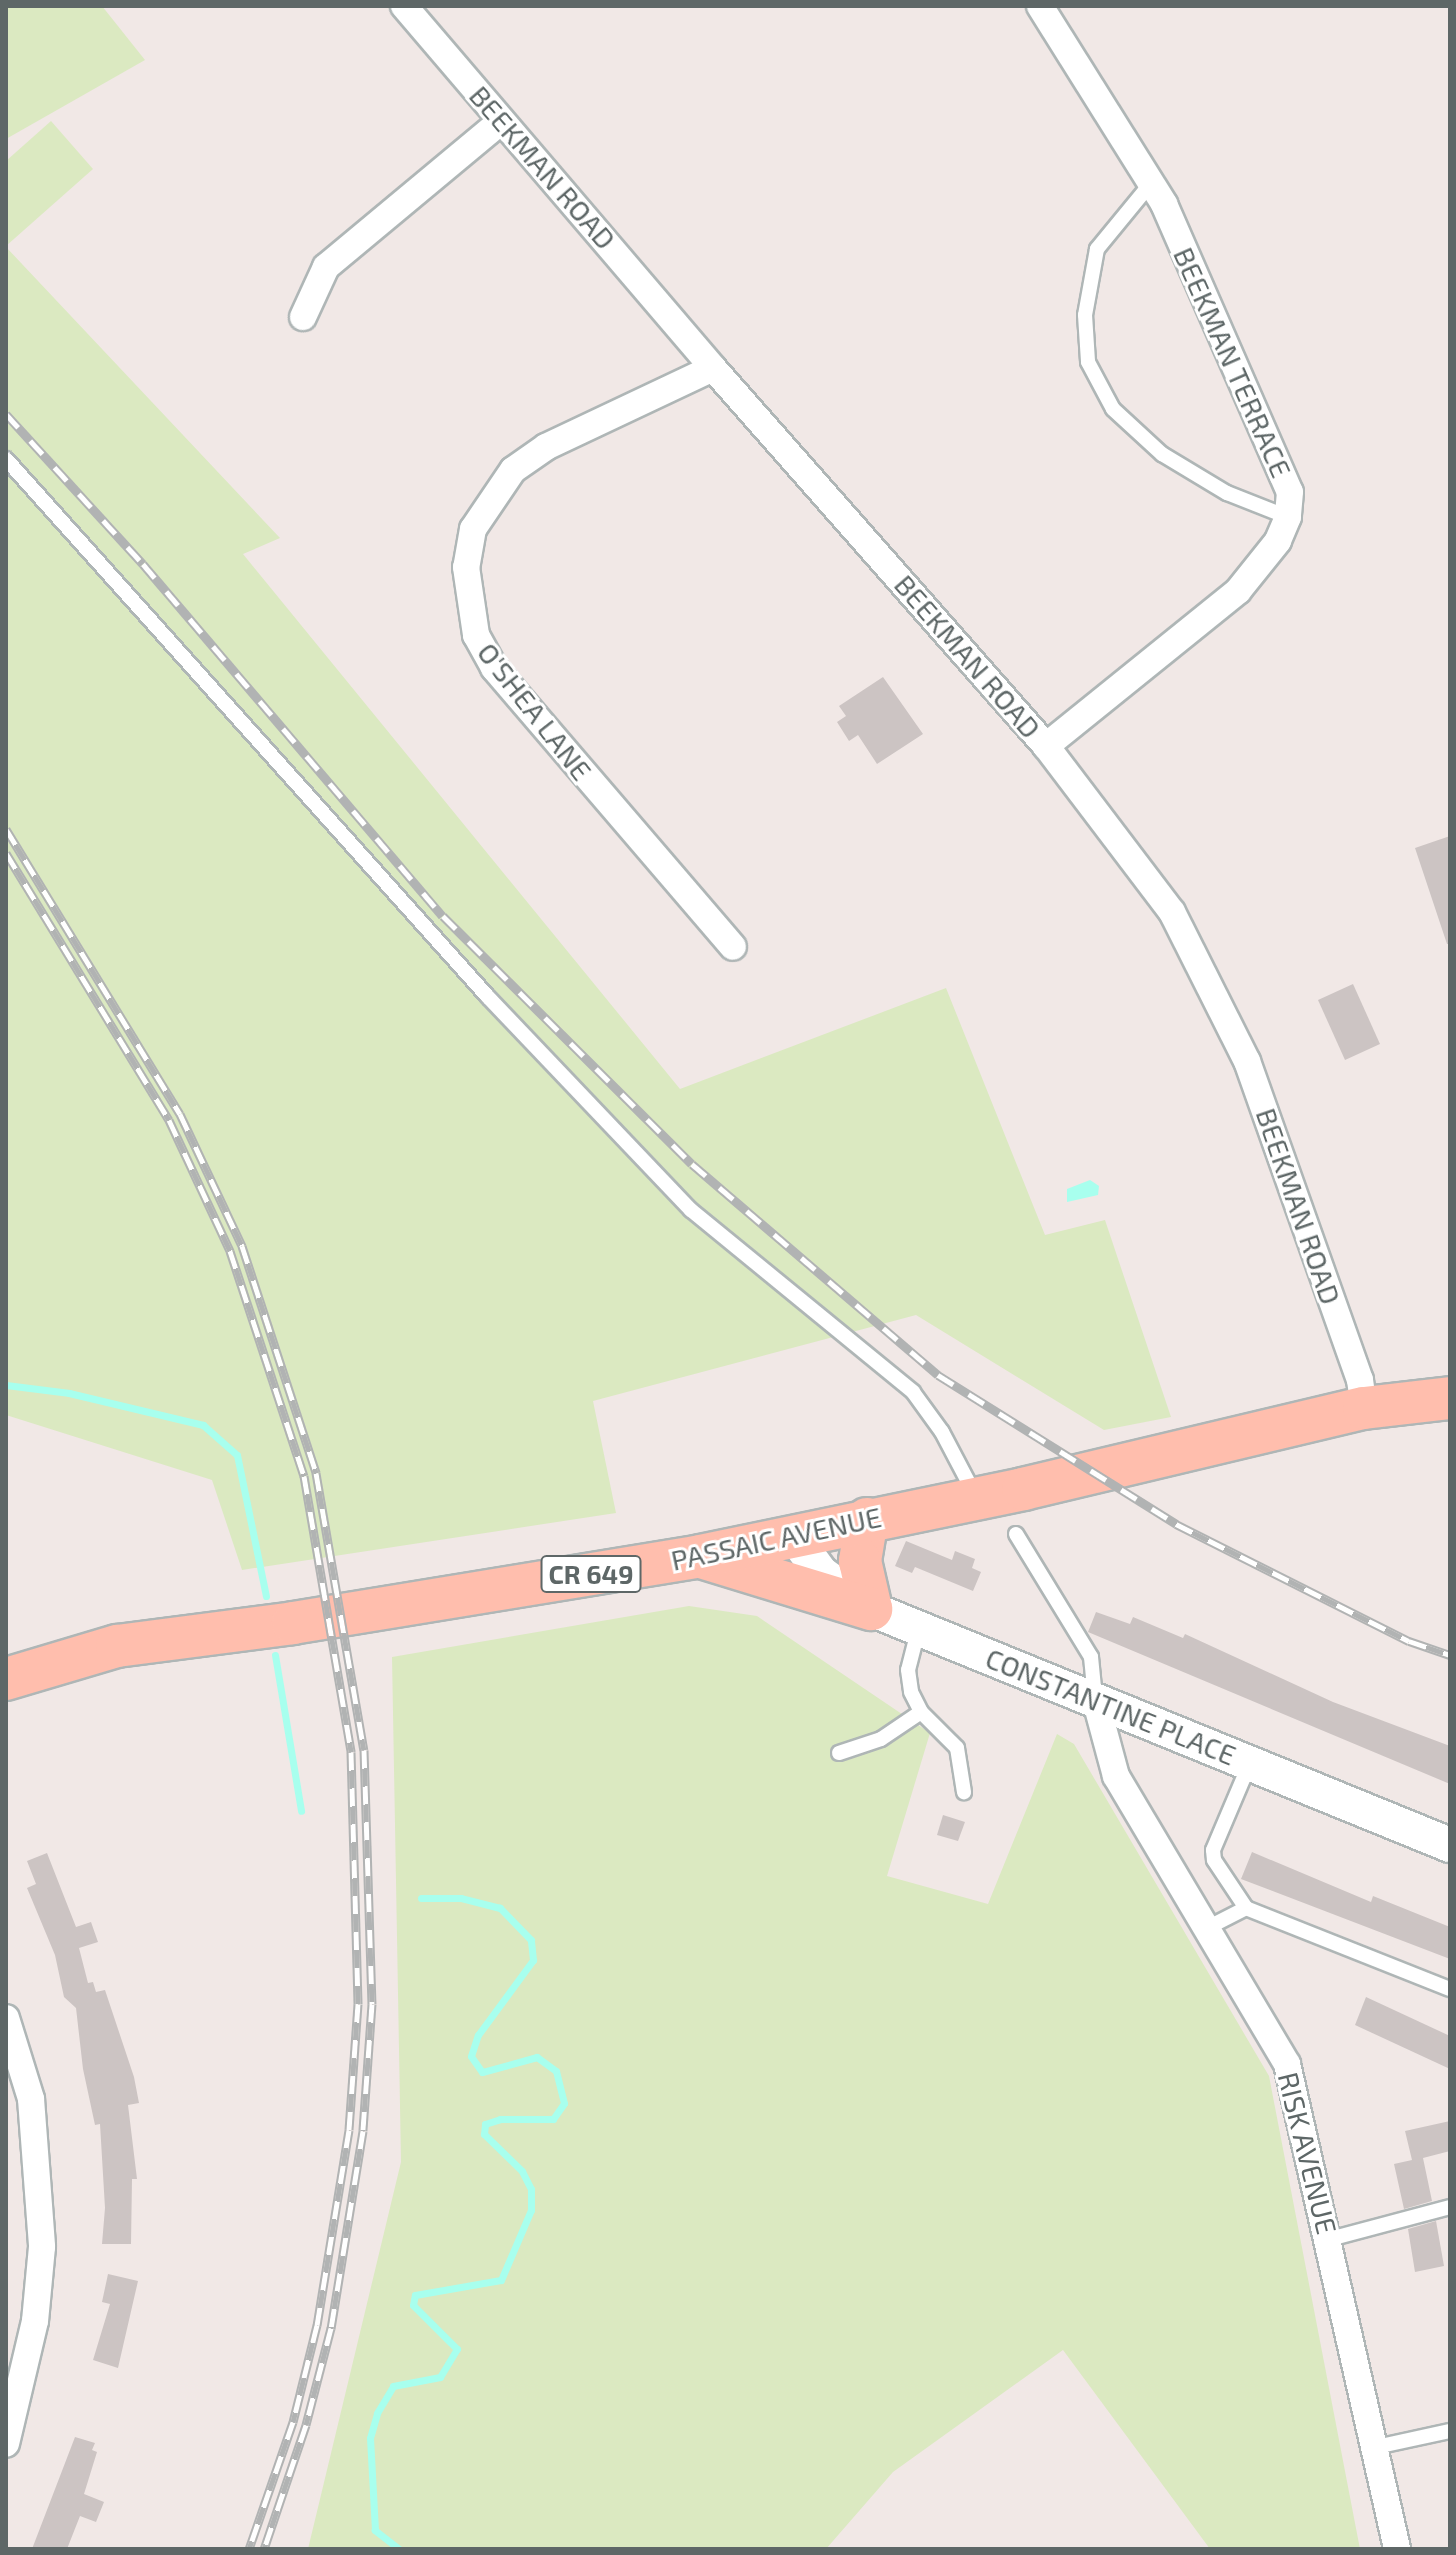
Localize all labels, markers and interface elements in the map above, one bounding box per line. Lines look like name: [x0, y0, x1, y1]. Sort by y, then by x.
street label: BEEKMAN ROAD: [463, 79, 623, 255]
street label: BEEKMAN TERRACE: [1167, 242, 1299, 482]
street label: BEEKMAN ROAD: [888, 568, 1048, 744]
street label: O'SHEA LANE: [471, 635, 599, 787]
street label: BEEKMAN ROAD: [1250, 1104, 1348, 1308]
street label: PASSAIC AVENUE: [668, 1499, 884, 1577]
road number: CR 649: [539, 1552, 643, 1596]
street label: CONSTANTINE PLACE: [981, 1640, 1241, 1772]
street label: RISK AVENUE: [1272, 2068, 1344, 2238]

